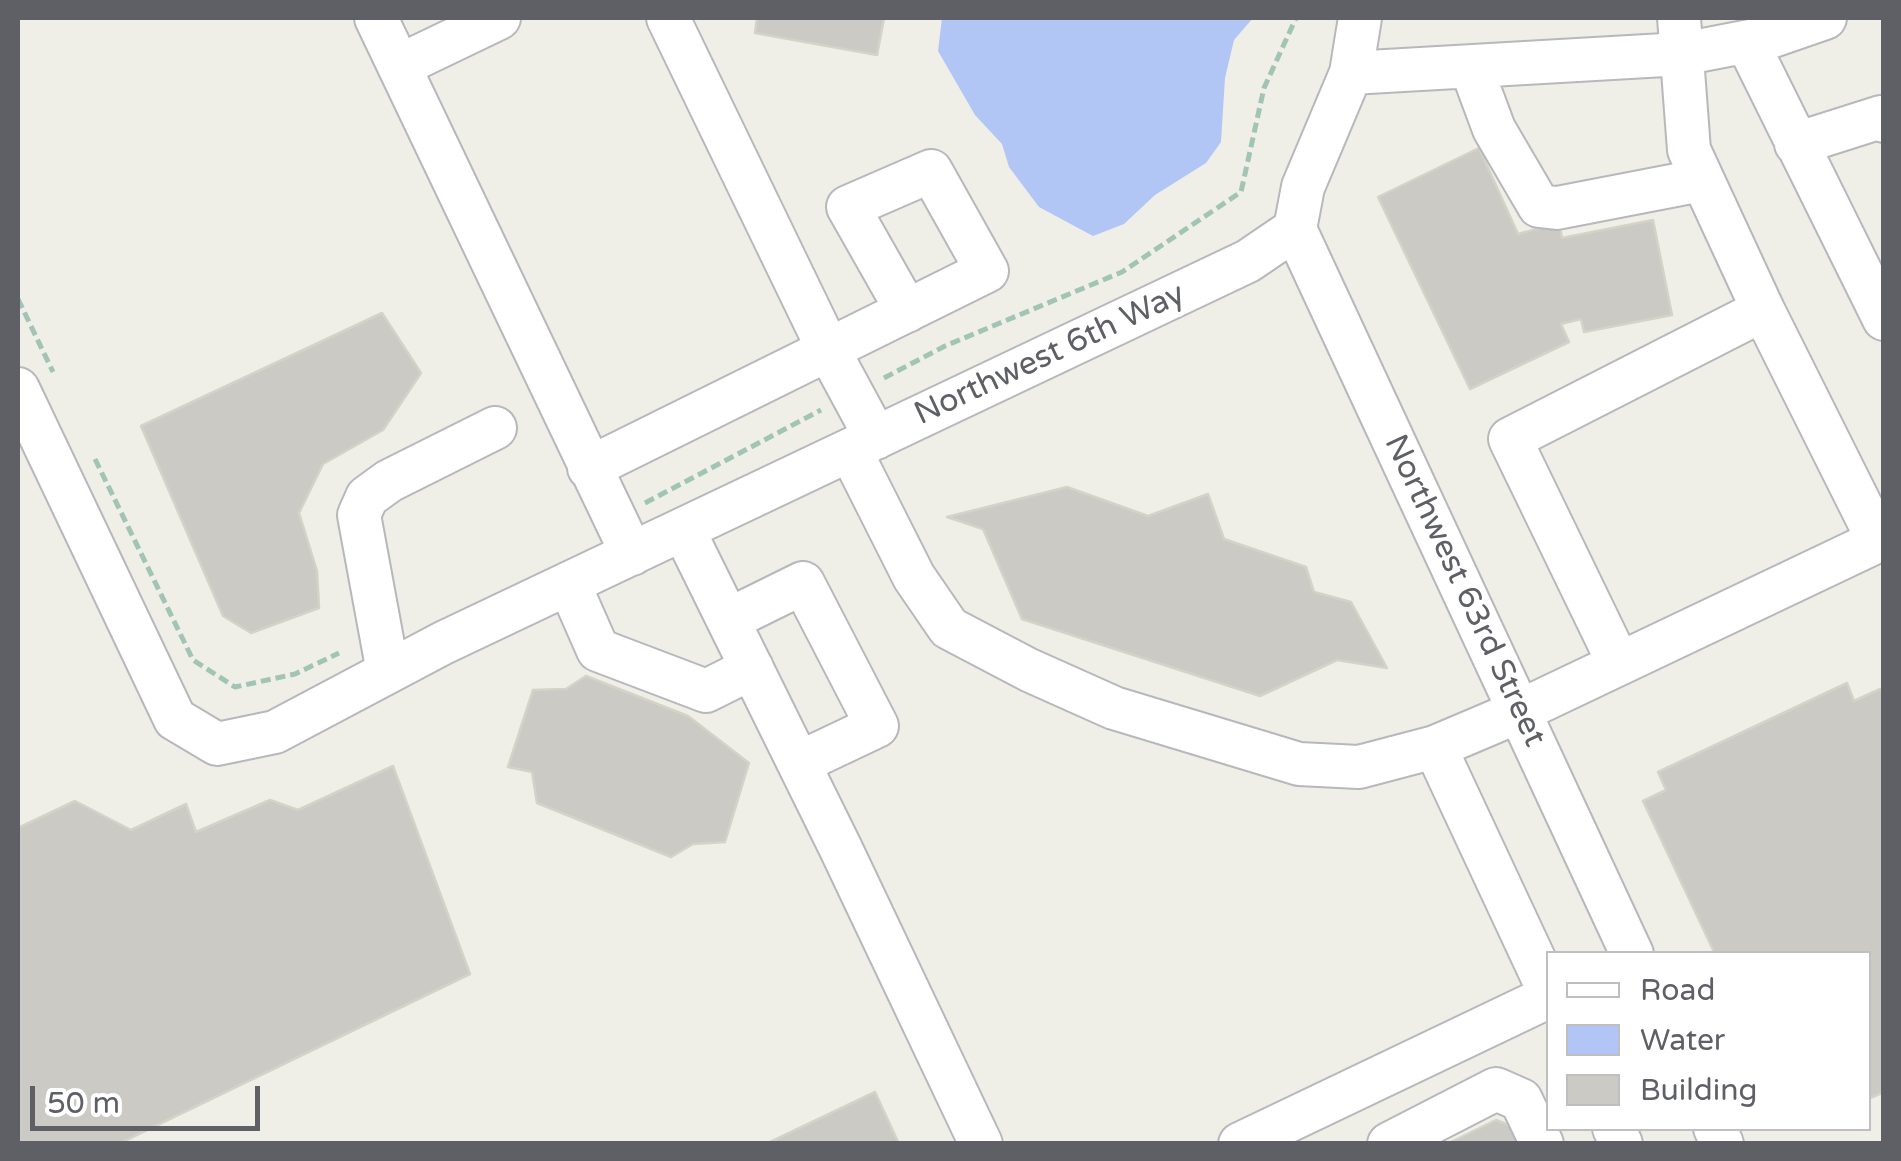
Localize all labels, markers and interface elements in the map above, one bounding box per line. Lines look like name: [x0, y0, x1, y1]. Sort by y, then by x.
street label: Northwest 6th Way: [909, 276, 1191, 434]
street label: Northwest 63rd Street: [1375, 429, 1553, 753]
legend: [1546, 951, 1871, 1131]
text: Road: [1640, 972, 1715, 1009]
text: Water: [1640, 1022, 1725, 1059]
scale bar: [35, 1066, 265, 1128]
text: Building: [1640, 1072, 1757, 1109]
text: 50 m: [47, 1085, 120, 1122]

